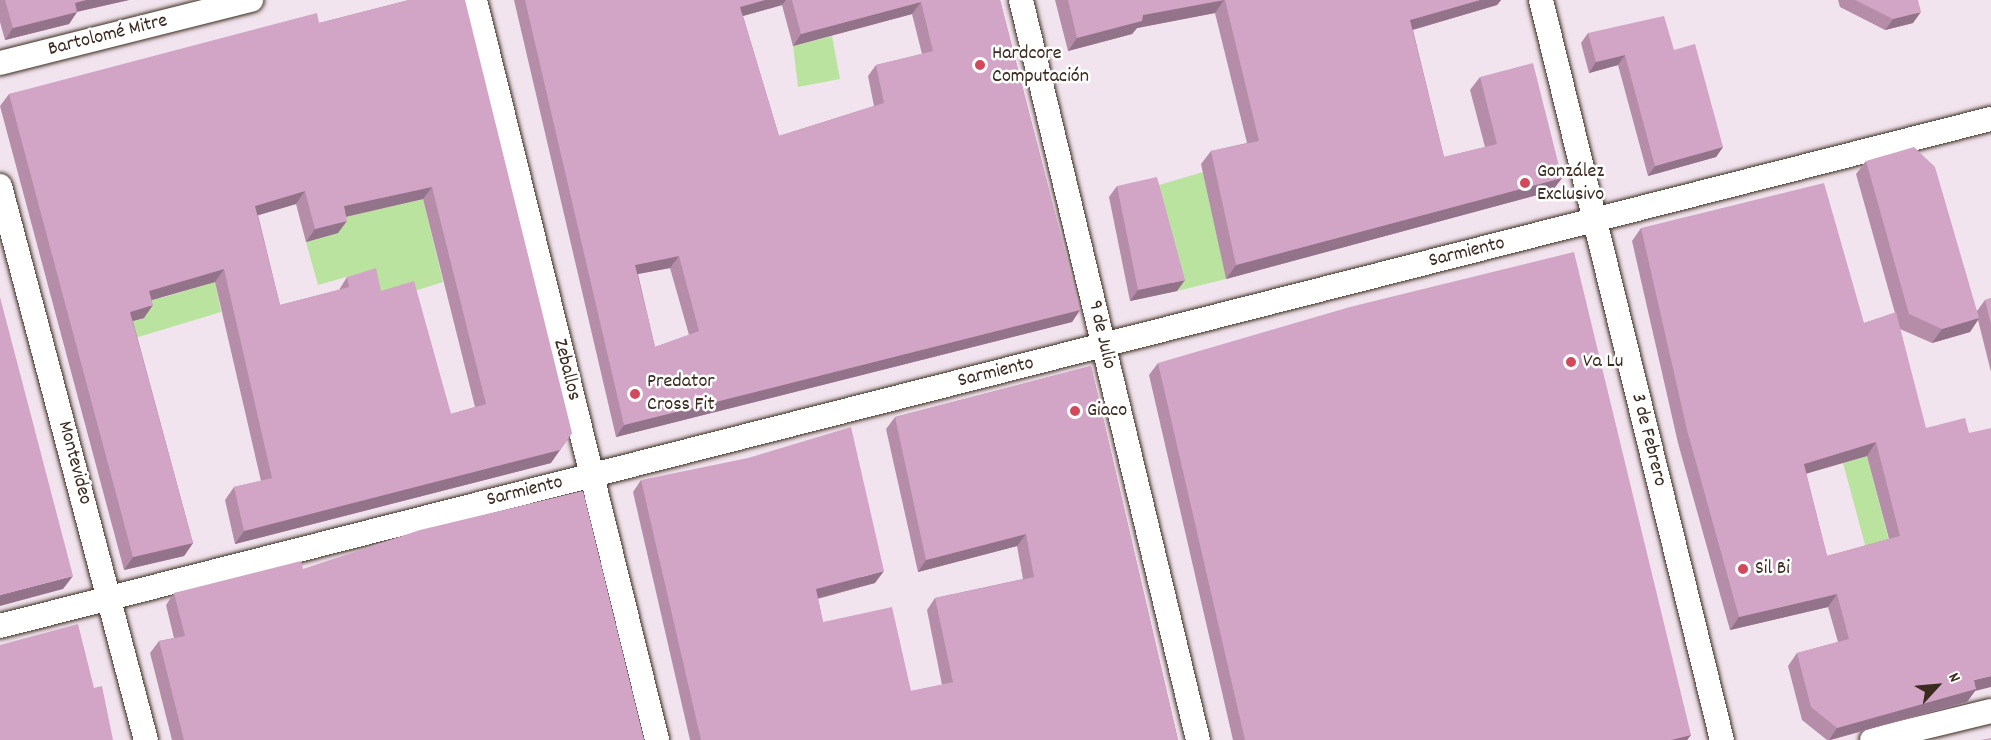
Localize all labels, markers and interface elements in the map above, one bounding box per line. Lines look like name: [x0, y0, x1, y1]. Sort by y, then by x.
street label: Bartolomé Mitre: [46, 10, 170, 62]
place label: Hardcore Computación: [992, 42, 1089, 89]
marker: Hardcore Computación: [973, 58, 987, 72]
place label: González Exclusivo: [1537, 160, 1604, 207]
marker: González Exclusivo: [1518, 176, 1532, 190]
street label: Sarmiento: [1427, 232, 1507, 274]
street label: 9 de Julio: [1081, 298, 1121, 372]
street label: Zeballos: [547, 337, 585, 403]
place label: Va Lu: [1583, 350, 1623, 374]
street label: Sarmiento: [956, 352, 1036, 394]
marker: Va Lu: [1564, 355, 1578, 369]
place label: Predator Cross Fit: [647, 371, 715, 418]
marker: Predator Cross Fit: [628, 387, 642, 401]
street label: 3 de Febrero: [1625, 391, 1671, 489]
place label: Giaco: [1087, 399, 1127, 423]
marker: Giaco: [1068, 404, 1082, 418]
street label: Montevideo: [51, 419, 97, 507]
street label: Sarmiento: [485, 471, 565, 513]
place label: Sil Bi: [1755, 557, 1790, 581]
marker: Sil Bi: [1736, 562, 1750, 576]
north arrow: [1907, 656, 1967, 716]
text: N: [1942, 669, 1966, 686]

